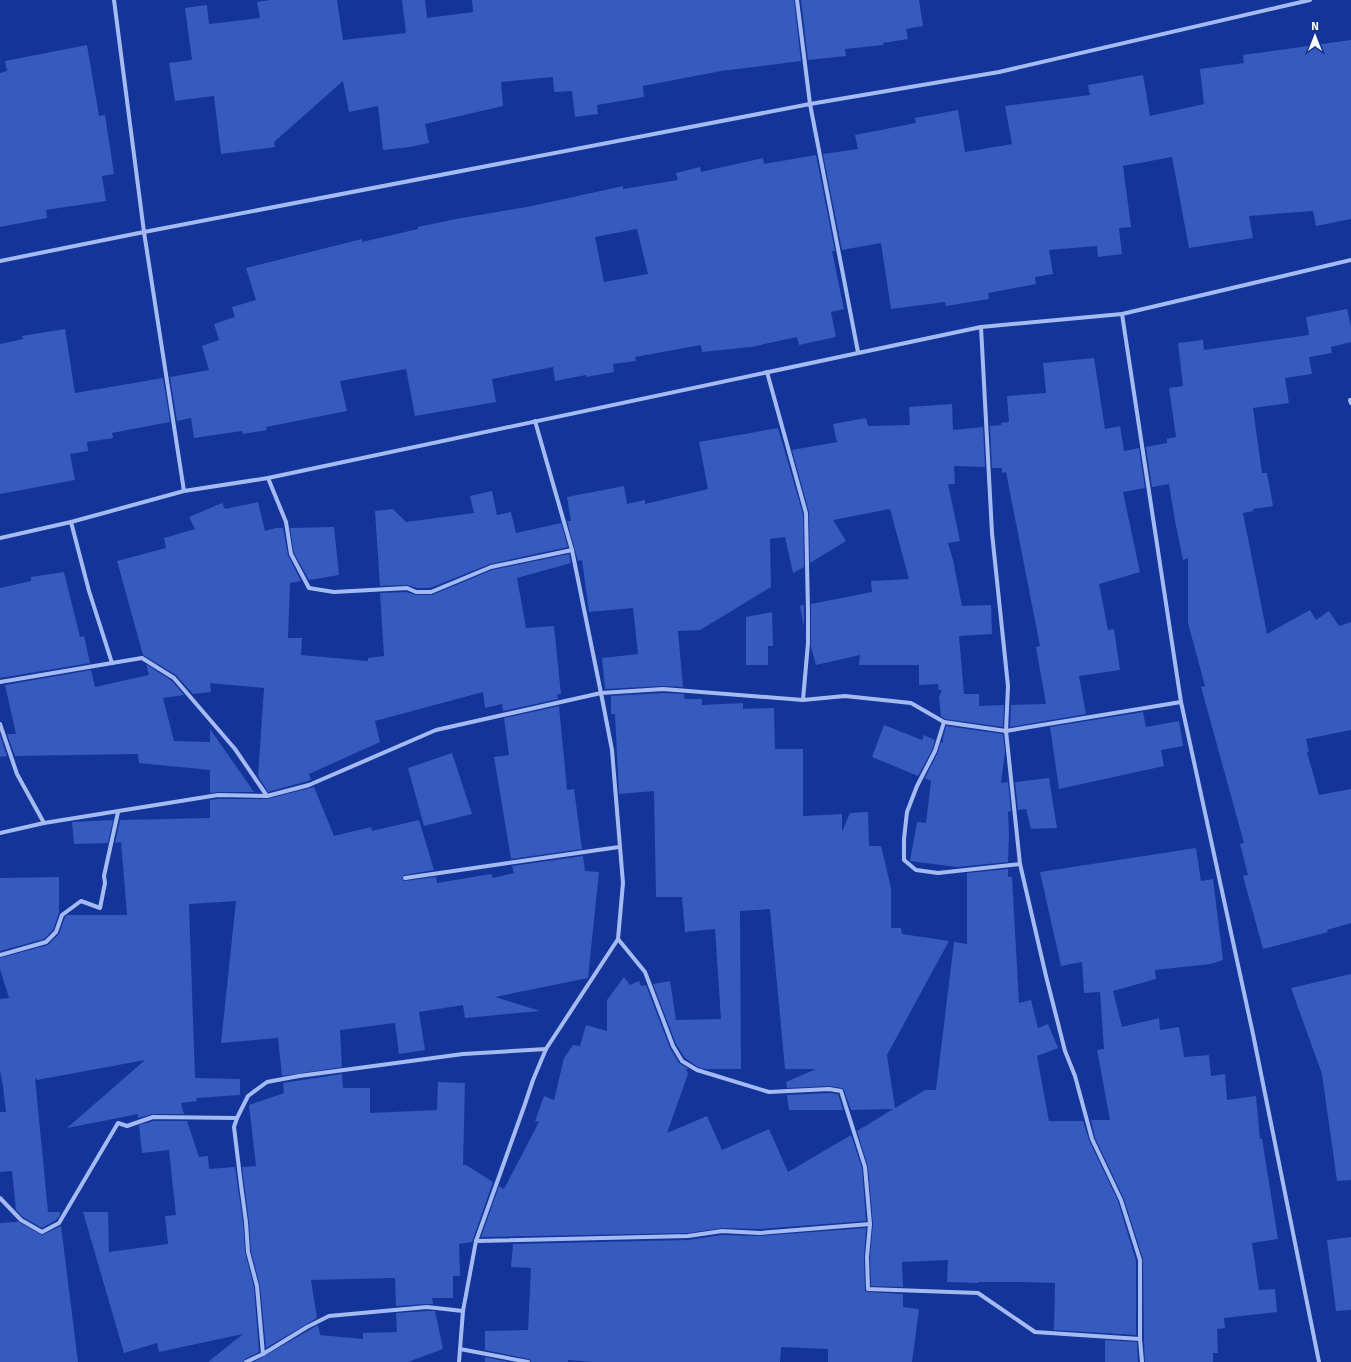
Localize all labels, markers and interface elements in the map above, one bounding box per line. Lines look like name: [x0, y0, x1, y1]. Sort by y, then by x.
north arrow: [1295, 16, 1335, 56]
text: N: [1311, 20, 1319, 33]

